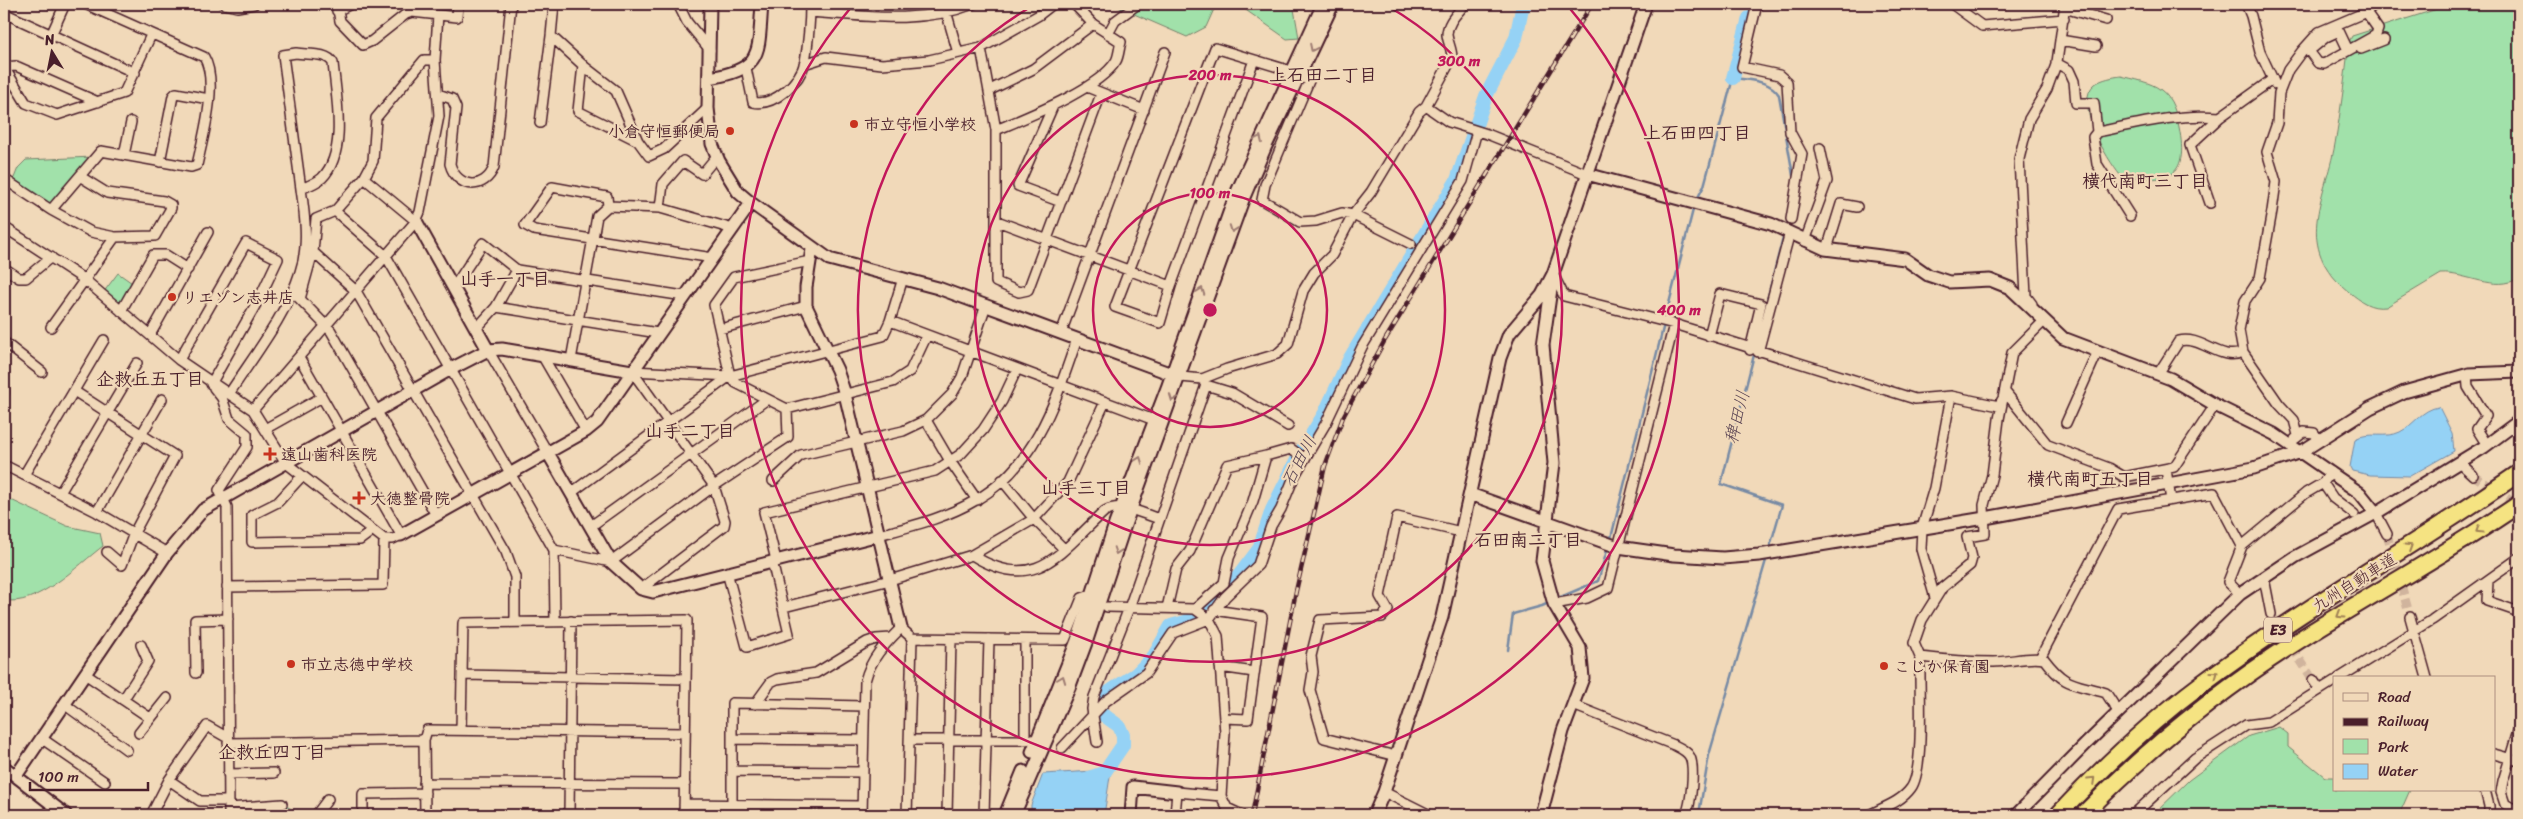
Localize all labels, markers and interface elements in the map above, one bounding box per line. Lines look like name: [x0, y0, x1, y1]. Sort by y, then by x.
text: N: [42, 26, 57, 53]
north arrow: [28, 28, 78, 78]
one-way arrow: [1309, 43, 1319, 52]
text: 300 m: [1437, 48, 1481, 74]
district label: 上石田二丁目: [1269, 59, 1377, 91]
text: 200 m: [1187, 62, 1232, 88]
place label: 市立守恒小学校: [864, 110, 976, 139]
place label: 小倉守恒郵便局: [608, 117, 720, 146]
district label: 上石田四丁目: [1643, 117, 1751, 149]
marker: 市立守恒小学校: [848, 118, 860, 130]
marker: 小倉守恒郵便局: [724, 125, 736, 137]
one-way arrow: [1252, 135, 1263, 144]
district label: 横代南町三丁目: [2082, 165, 2208, 197]
text: 100 m: [1190, 180, 1231, 206]
one-way arrow: [1229, 224, 1239, 232]
district label: 山手一丁目: [460, 263, 550, 295]
place label: リエゾン志井店: [182, 283, 294, 312]
one-way arrow: [1195, 287, 1205, 296]
marker: リエゾン志井店: [166, 291, 178, 303]
text: 400 m: [1656, 297, 1701, 323]
centre of rings: [1201, 301, 1219, 319]
district label: 企救丘五丁目: [96, 363, 204, 395]
water label: 稗田川: [1715, 387, 1759, 447]
one-way arrow: [1169, 393, 1179, 402]
district label: 山手二丁目: [645, 415, 735, 447]
water label: 石田川: [1272, 430, 1326, 492]
place label: 遠山歯科医院: [281, 440, 377, 469]
marker: 遠山歯科医院: [263, 447, 277, 461]
one-way arrow: [1133, 456, 1143, 465]
district label: 横代南町五丁目: [2027, 463, 2153, 495]
district label: 山手三丁目: [1041, 472, 1131, 504]
place label: 大徳整骨院: [370, 484, 450, 513]
marker: 大徳整骨院: [352, 491, 366, 505]
district label: 石田南二丁目: [1474, 524, 1582, 556]
one-way arrow: [2475, 524, 2484, 534]
one-way arrow: [2403, 543, 2412, 553]
street label: 九州自動車道: [2306, 545, 2403, 620]
one-way arrow: [1113, 546, 1123, 554]
one-way arrow: [2336, 608, 2345, 618]
road number: E3: [2264, 618, 2292, 642]
place label: 市立志徳中学校: [301, 650, 413, 679]
place label: こじか保育園: [1894, 652, 1990, 681]
marker: 市立志徳中学校: [285, 658, 297, 670]
marker: こじか保育園: [1878, 660, 1890, 672]
one-way arrow: [2209, 671, 2218, 680]
one-way arrow: [1056, 676, 1066, 684]
legend: [2333, 676, 2496, 792]
text: Road: [2378, 684, 2411, 710]
text: Railway: [2378, 708, 2429, 734]
text: Park: [2378, 734, 2409, 760]
district label: 企救丘四丁目: [218, 736, 326, 768]
text: Water: [2378, 758, 2418, 784]
scale bar: [30, 759, 148, 791]
text: 100 m: [38, 764, 79, 790]
one-way arrow: [2086, 777, 2095, 786]

